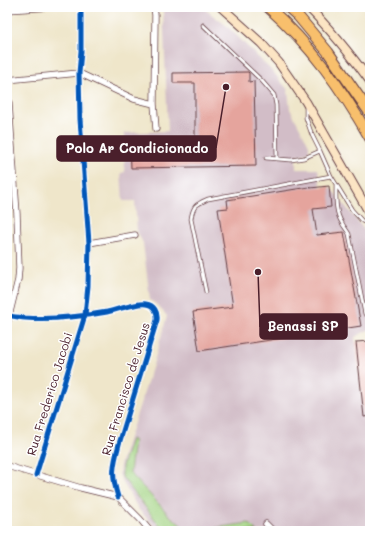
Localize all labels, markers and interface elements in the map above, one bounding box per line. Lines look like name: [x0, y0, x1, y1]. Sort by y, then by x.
callout: Polo Ar Condicionado: [57, 136, 216, 161]
text: Polo Ar Condicionado: [66, 139, 208, 156]
callout: Benassi SP: [260, 314, 347, 339]
text: Benassi SP: [267, 317, 339, 334]
street label: Rua Francisco de Jesus: [97, 320, 153, 457]
street label: Rua Frederico Jacobi: [23, 330, 75, 457]

